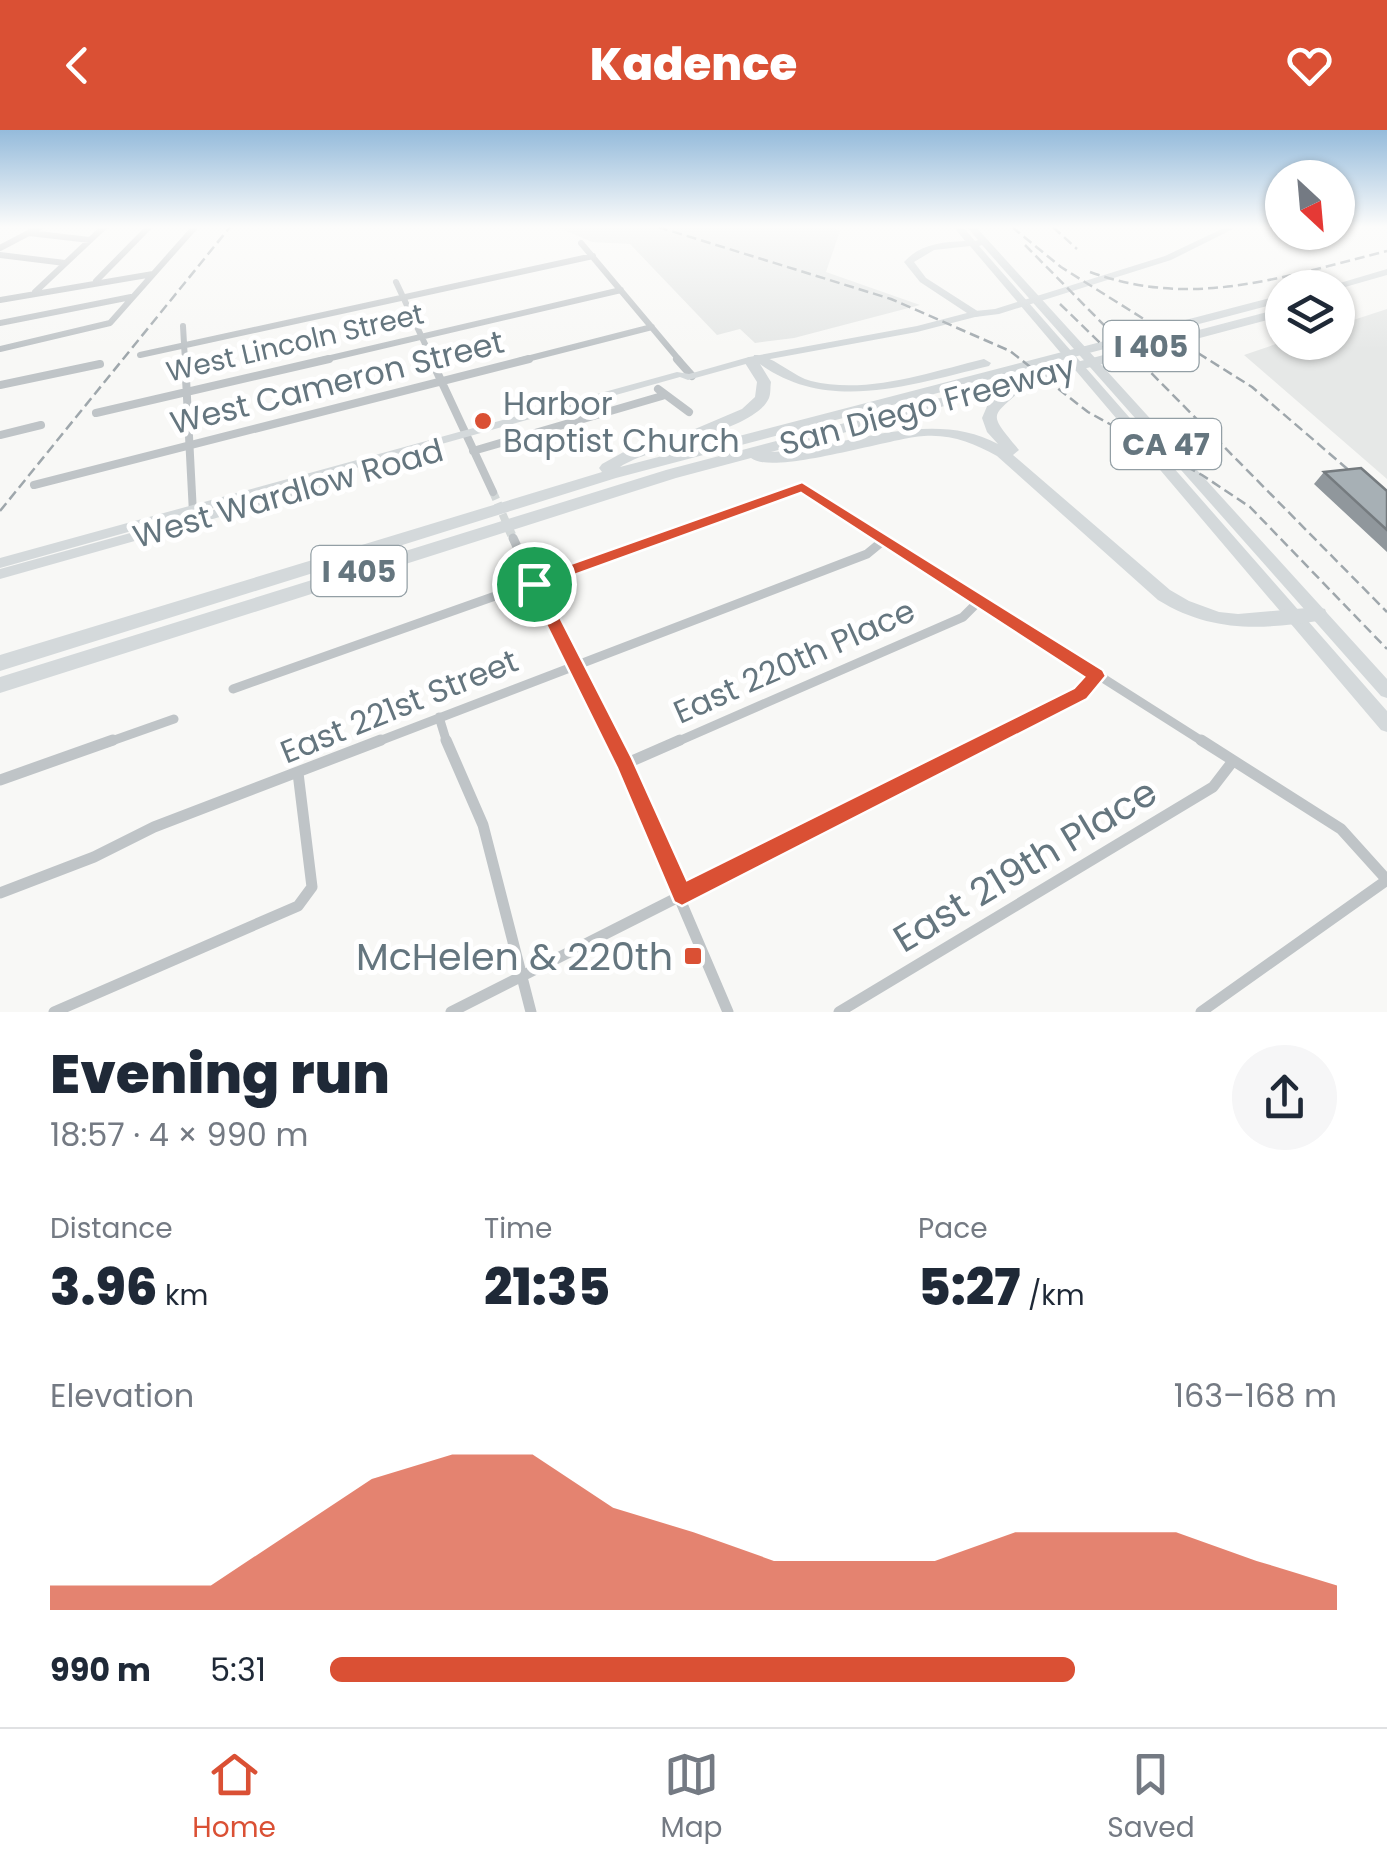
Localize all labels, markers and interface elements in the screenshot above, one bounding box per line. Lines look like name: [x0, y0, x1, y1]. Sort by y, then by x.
text: Kadence: [590, 33, 797, 96]
icon: back: [50, 38, 105, 93]
icon: heart: [1282, 38, 1337, 93]
north arrow: [1265, 160, 1355, 250]
map controls: [1265, 160, 1355, 360]
button: layers: [1265, 270, 1355, 360]
street label: West Lincoln Street: [162, 294, 428, 392]
street label: West Cameron Street: [166, 319, 508, 445]
road number: I 405: [1104, 321, 1198, 371]
street label: San Diego Freeway: [774, 344, 1080, 466]
place label: Harbor Baptist Church: [503, 381, 740, 463]
marker: Harbor Baptist Church: [472, 410, 494, 432]
road number: CA 47: [1111, 419, 1221, 469]
street label: West Wardlow Road: [128, 427, 448, 559]
pin: [492, 542, 577, 627]
road number: I 405: [312, 546, 406, 596]
icon: arrive: [507, 557, 562, 612]
street label: East 220th Place: [666, 588, 922, 734]
street label: East 221st Street: [273, 638, 525, 774]
street label: East 219th Place: [883, 765, 1167, 965]
place label: McHelen & 220th: [356, 930, 673, 983]
marker: McHelen & 220th: [682, 945, 704, 967]
text: Evening run: [50, 1035, 390, 1112]
button: share: [1232, 1045, 1337, 1150]
text: 18:57 · 4 × 990 m: [50, 1112, 308, 1157]
text: Distance: [50, 1209, 173, 1248]
text: Time: [484, 1209, 552, 1248]
text: Pace: [918, 1209, 988, 1248]
text: 3.96: [50, 1252, 158, 1323]
text: 21:35: [484, 1252, 610, 1323]
text: 5:27: [918, 1252, 1020, 1323]
text: km: [158, 1276, 208, 1315]
text: /km: [1020, 1276, 1085, 1315]
text: Elevation: [50, 1373, 194, 1418]
text: 163–168 m: [1174, 1373, 1337, 1418]
text: 990 m: [50, 1647, 151, 1692]
text: 5:31: [210, 1647, 266, 1692]
tab: Home: [192, 1747, 276, 1849]
tab: Map: [661, 1747, 723, 1849]
tab: Saved: [1107, 1747, 1195, 1849]

